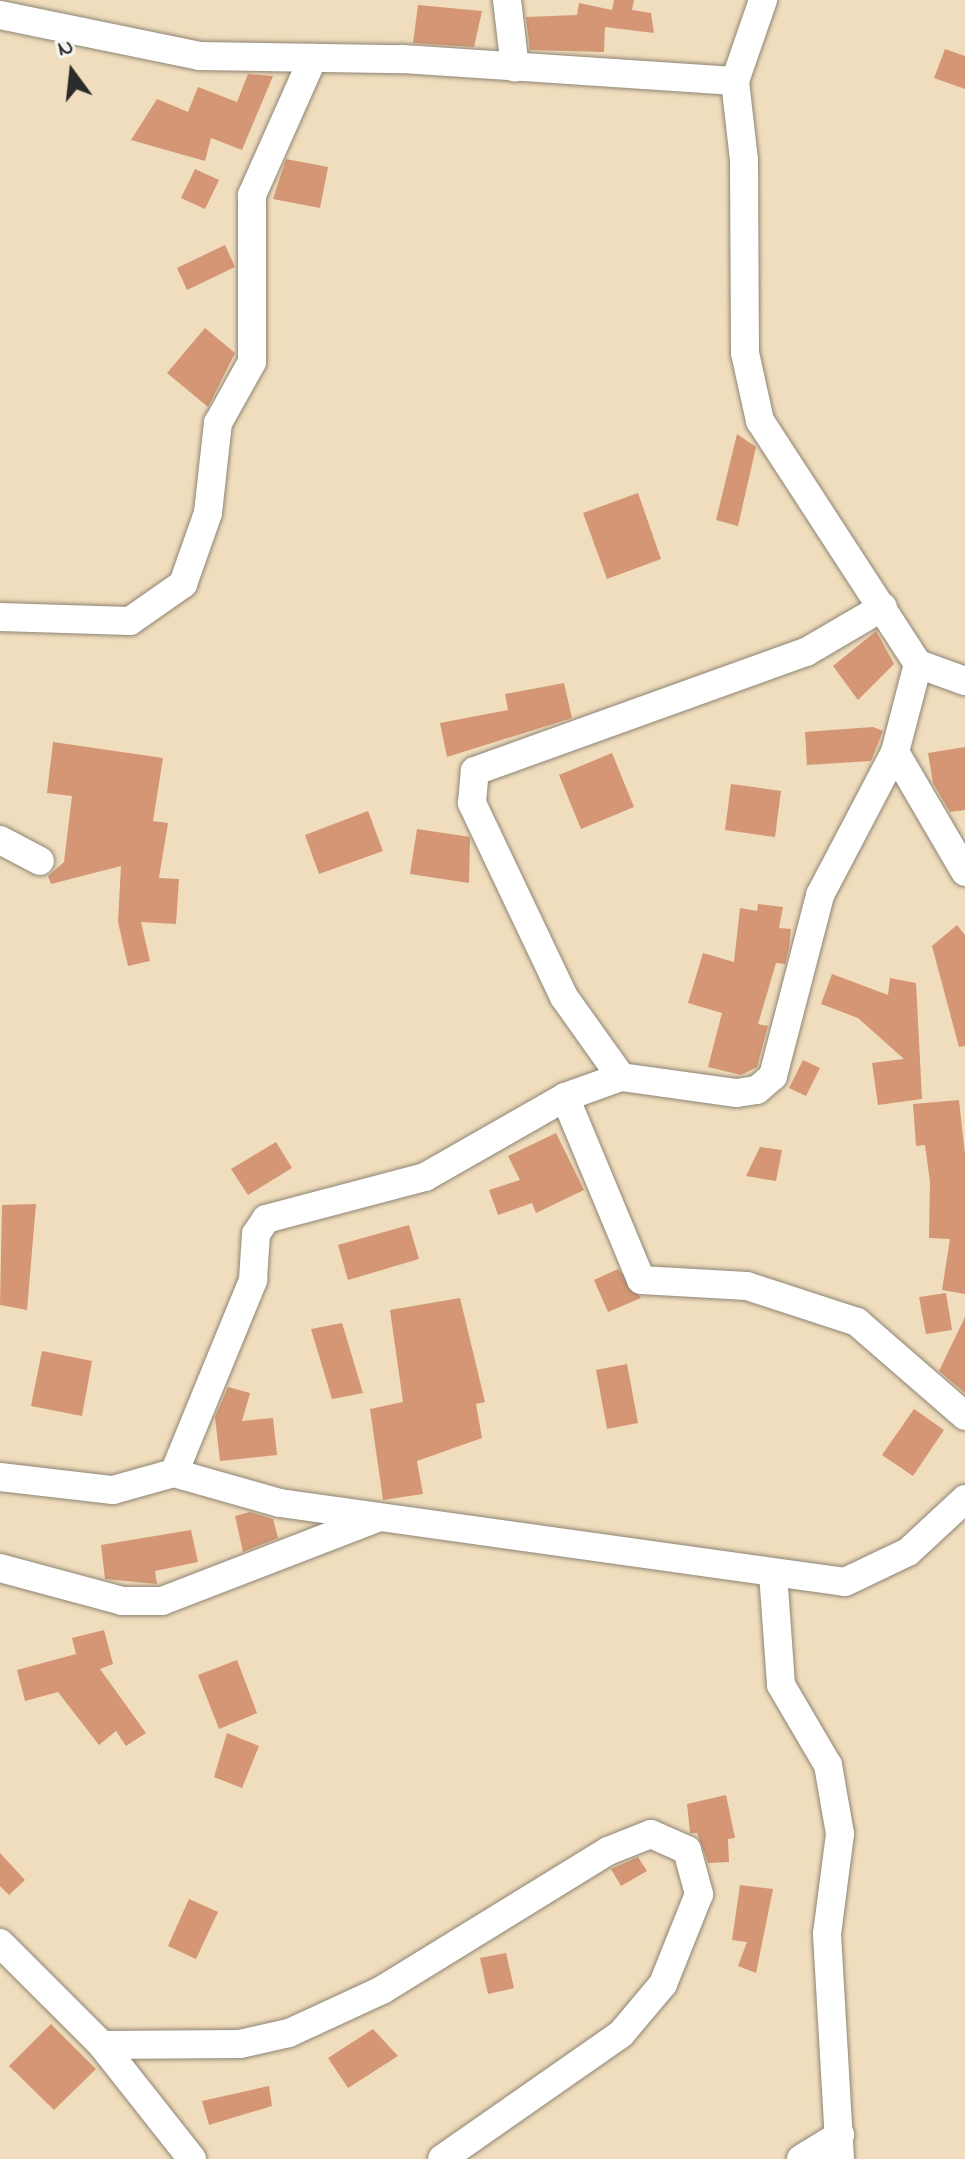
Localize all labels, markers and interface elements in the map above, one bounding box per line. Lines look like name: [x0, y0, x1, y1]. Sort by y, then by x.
text: N: [54, 31, 77, 66]
north arrow: [32, 32, 112, 112]

